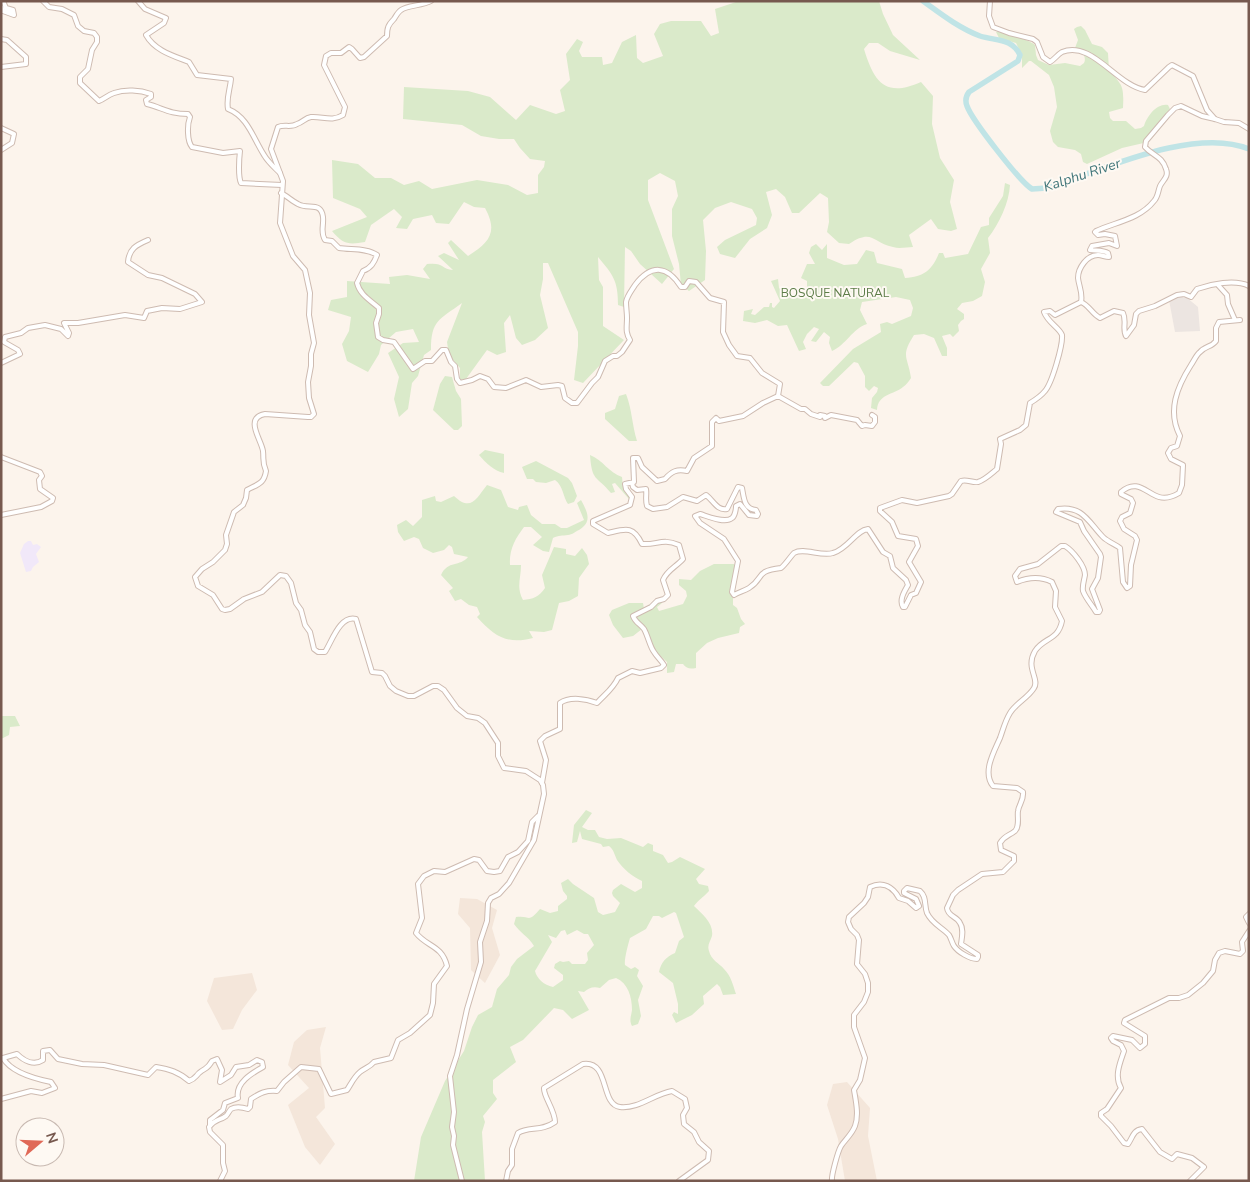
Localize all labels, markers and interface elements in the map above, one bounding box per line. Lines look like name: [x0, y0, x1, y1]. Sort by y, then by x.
water label: Kalphu River: [1041, 153, 1124, 196]
park label: BOSQUE NATURAL: [781, 285, 890, 301]
north arrow: [15, 1117, 65, 1167]
text: N: [41, 1130, 63, 1146]

